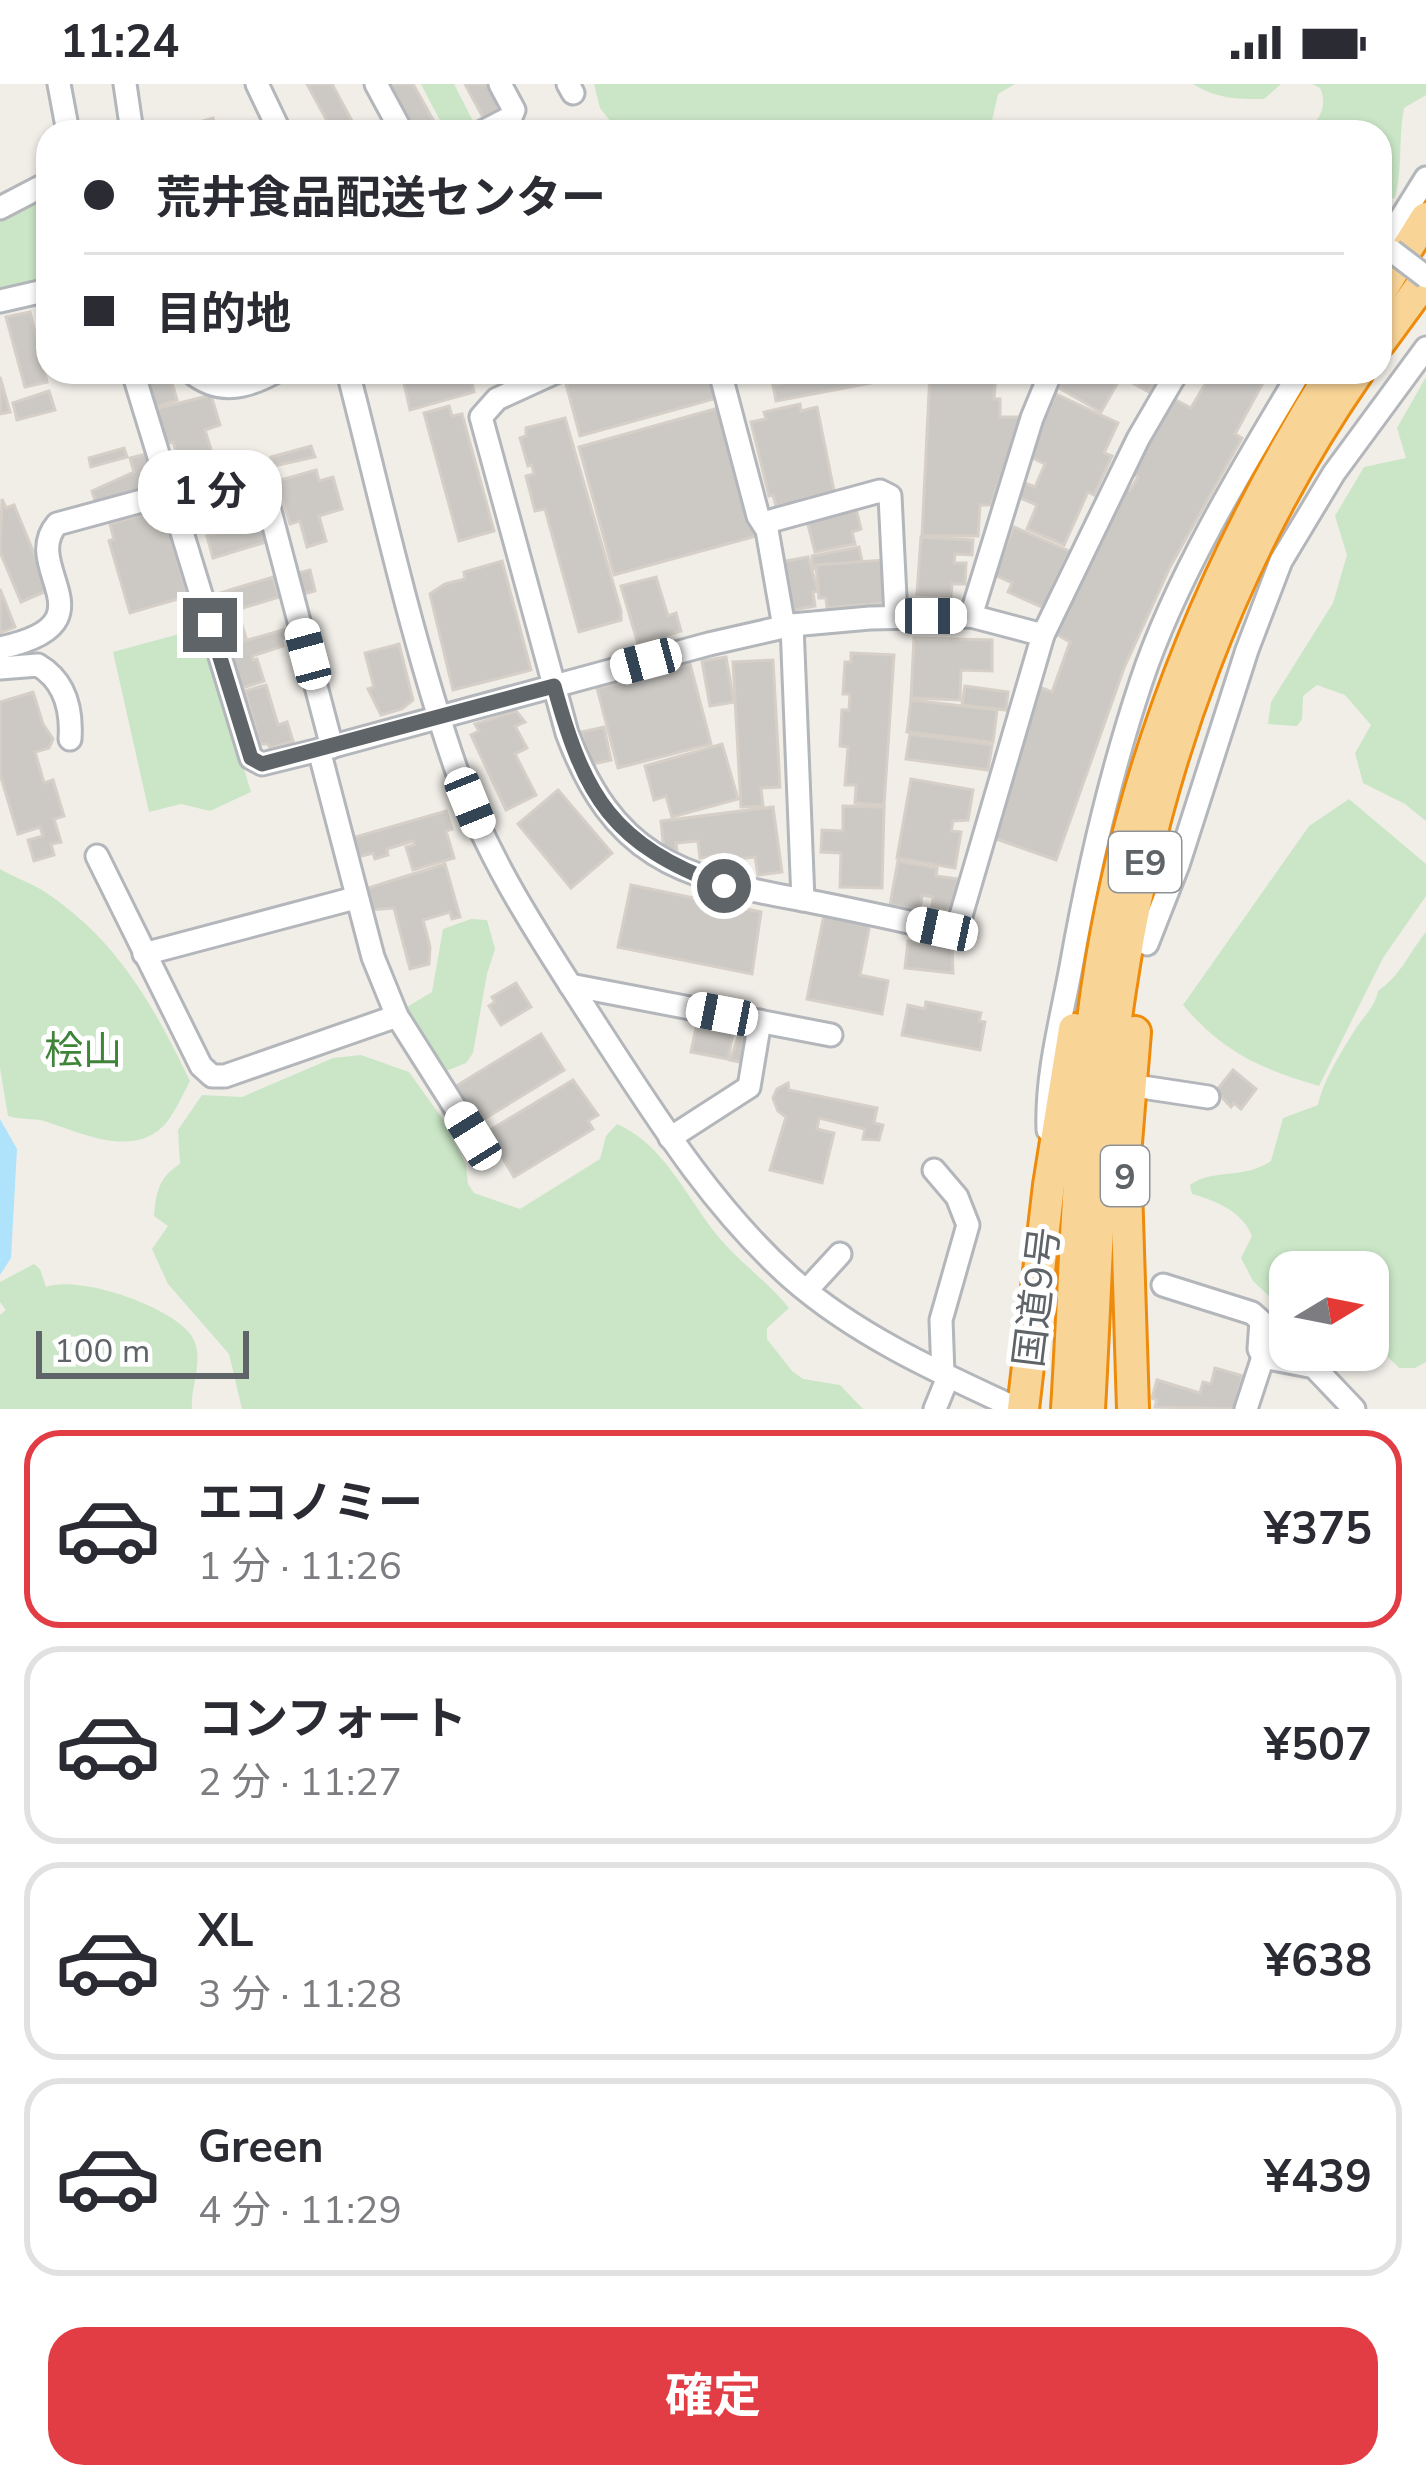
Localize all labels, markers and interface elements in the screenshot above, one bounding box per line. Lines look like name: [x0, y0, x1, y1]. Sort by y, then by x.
text: 11:24: [60, 12, 179, 73]
text: 荒井食品配送センター: [156, 168, 606, 229]
text: 目的地: [156, 284, 291, 345]
callout: 1 分: [138, 451, 282, 535]
text: 1 分: [174, 465, 246, 518]
route end: [183, 598, 237, 652]
car: [895, 598, 967, 634]
car: [281, 615, 335, 693]
car: [607, 634, 685, 688]
car: [440, 763, 500, 843]
road number: E9: [1109, 832, 1181, 892]
route start: [697, 859, 751, 913]
car: [903, 904, 981, 954]
car: [683, 989, 761, 1039]
park label: 桧山: [44, 1025, 122, 1078]
car: [439, 1096, 507, 1176]
road number: 9: [1101, 1146, 1149, 1206]
street label: 国道9号: [1003, 1224, 1072, 1370]
north arrow: [1269, 1251, 1389, 1371]
map controls: [1269, 1251, 1389, 1371]
scale bar: [36, 1325, 249, 1378]
text: 100 m: [54, 1329, 150, 1374]
text: エコノミー: [198, 1473, 423, 1534]
icon: car: [54, 1475, 162, 1583]
text: ¥375: [1264, 1499, 1372, 1560]
text: 1 分 · 11:26: [198, 1540, 402, 1593]
text: コンフォート: [198, 1689, 467, 1750]
icon: car: [54, 1691, 162, 1799]
text: ¥507: [1264, 1715, 1372, 1776]
text: 2 分 · 11:27: [198, 1756, 402, 1809]
text: XL: [198, 1901, 254, 1962]
icon: car: [54, 1907, 162, 2015]
text: ¥638: [1264, 1931, 1372, 1992]
text: 3 分 · 11:28: [198, 1968, 402, 2021]
text: Green: [198, 2117, 324, 2178]
icon: car: [54, 2123, 162, 2231]
text: ¥439: [1264, 2147, 1372, 2208]
text: 4 分 · 11:29: [198, 2184, 402, 2237]
button: 確定: [48, 2327, 1378, 2465]

